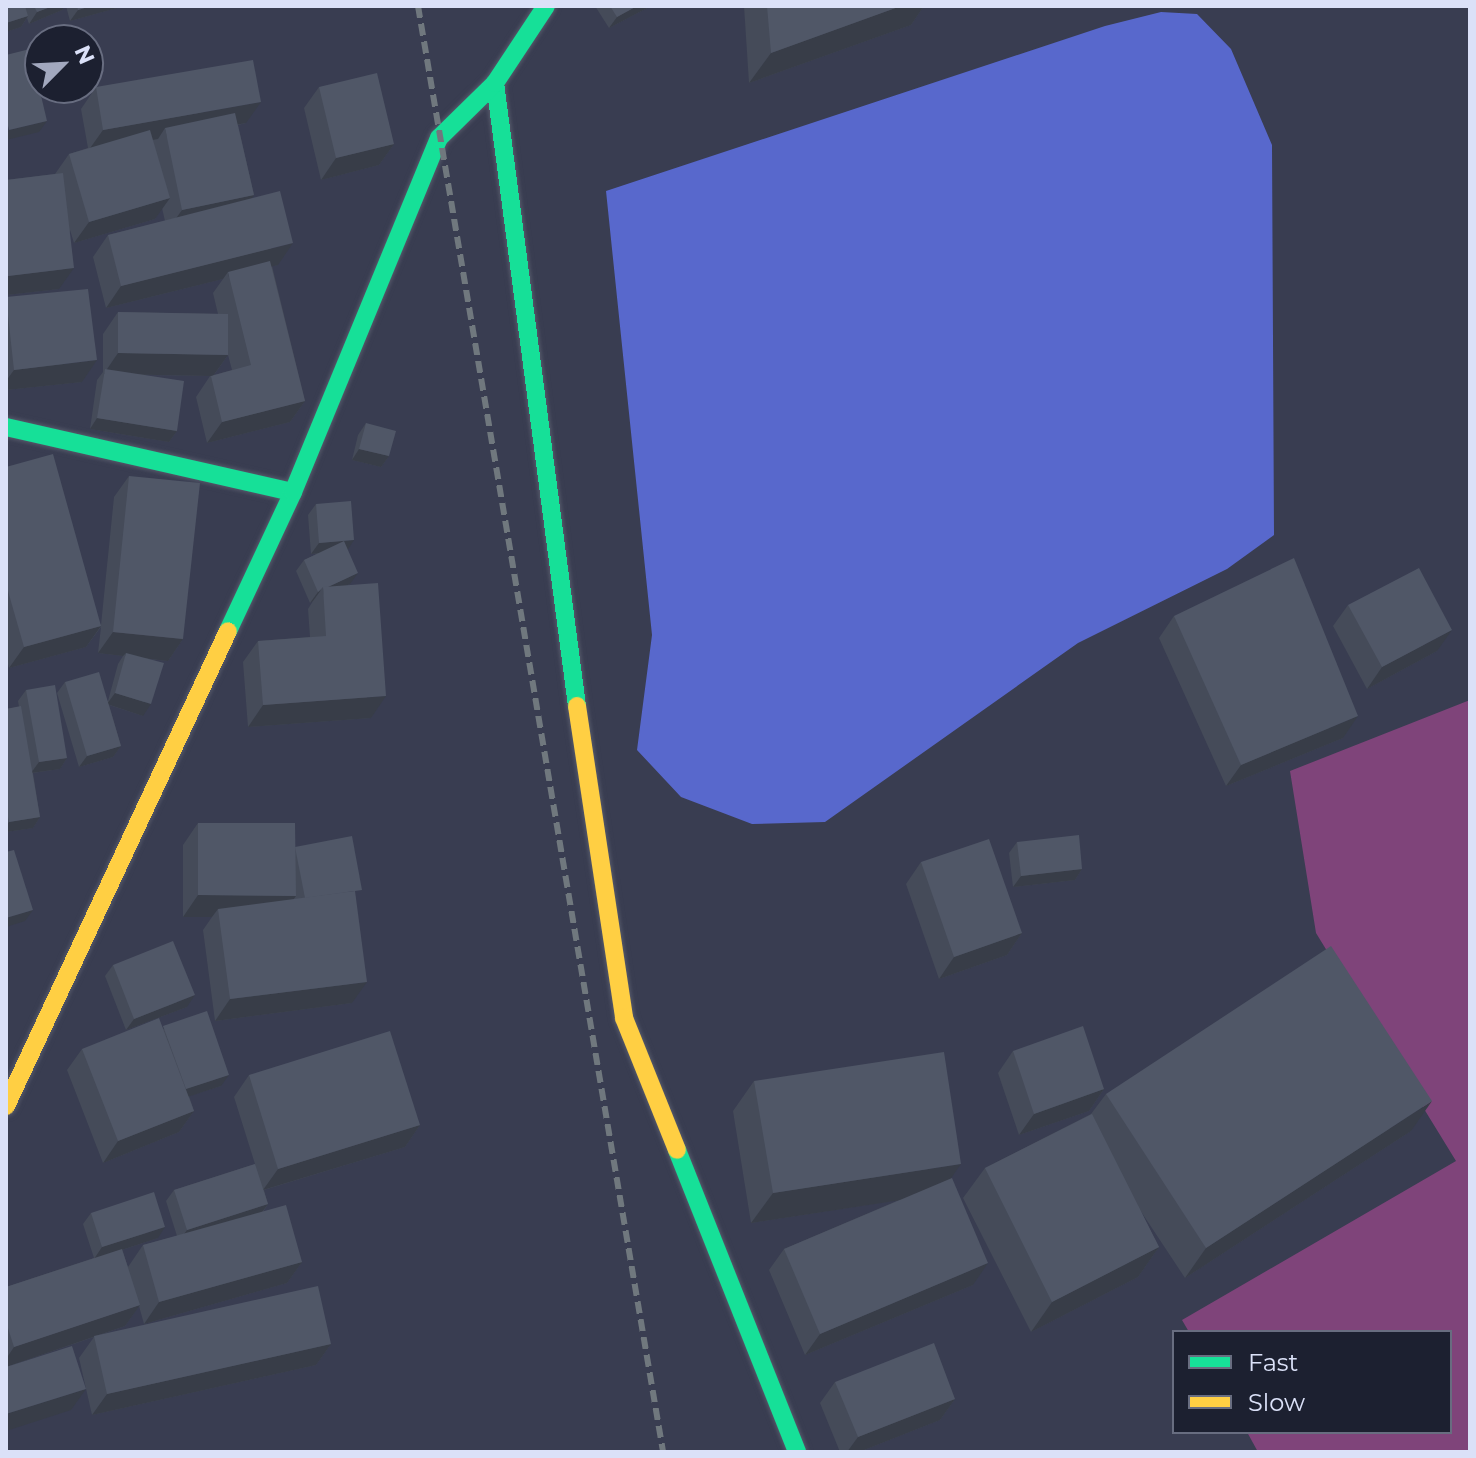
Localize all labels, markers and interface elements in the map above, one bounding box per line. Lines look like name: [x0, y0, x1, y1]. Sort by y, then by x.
north arrow: [24, 24, 104, 104]
text: N: [69, 41, 101, 68]
legend: [1172, 1330, 1452, 1434]
text: Fast: [1248, 1348, 1298, 1377]
text: Slow: [1248, 1388, 1305, 1417]

